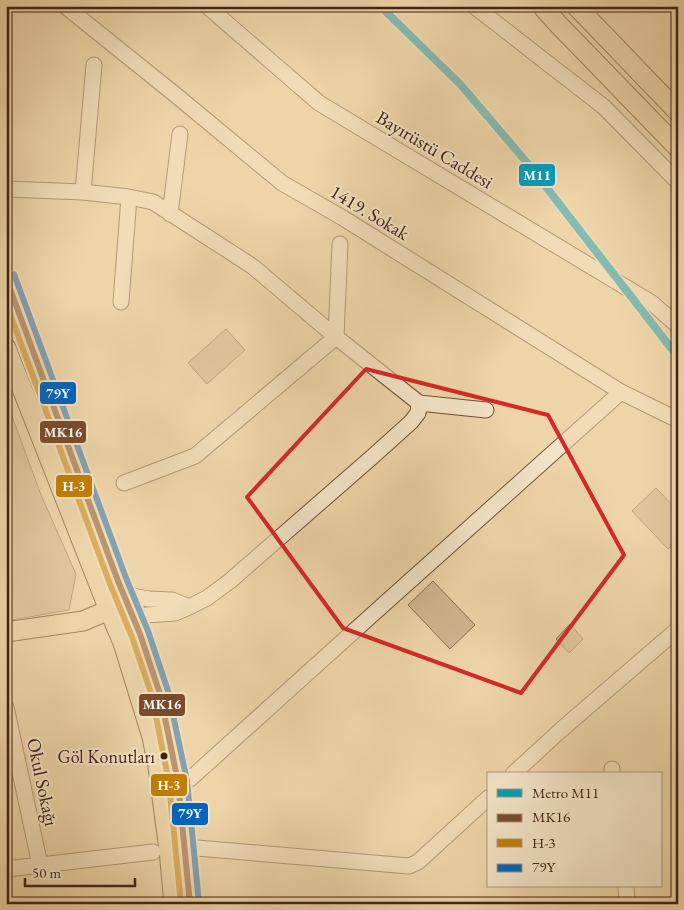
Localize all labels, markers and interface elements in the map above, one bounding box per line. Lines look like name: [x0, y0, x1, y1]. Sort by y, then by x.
street label: Bayırüstü Caddesi: [372, 105, 498, 194]
line badge: M11: [518, 163, 556, 187]
text: M11: [523, 166, 551, 184]
street label: 1419. Sokak: [326, 179, 415, 246]
line badge: 79Y: [39, 381, 77, 405]
text: 79Y: [46, 384, 71, 402]
line badge: MK16: [39, 420, 87, 444]
text: MK16: [44, 423, 83, 441]
line badge: H-3: [55, 474, 93, 498]
text: H-3: [62, 477, 86, 495]
line badge: MK16: [138, 693, 186, 717]
text: MK16: [143, 695, 182, 713]
street label: Okul Sokağı: [21, 736, 64, 829]
place label: Göl Konutları: [58, 745, 156, 768]
marker: Göl Konutları: [159, 751, 169, 761]
legend: [487, 772, 662, 888]
line badge: H-3: [150, 773, 188, 797]
text: H-3: [157, 776, 181, 794]
text: Metro M11: [532, 783, 599, 802]
line badge: 79Y: [171, 802, 209, 826]
text: 79Y: [178, 804, 203, 822]
text: MK16: [532, 807, 570, 826]
text: H-3: [532, 833, 555, 852]
scale bar: [25, 855, 135, 887]
text: 79Y: [532, 857, 556, 876]
text: 50 m: [32, 863, 61, 882]

